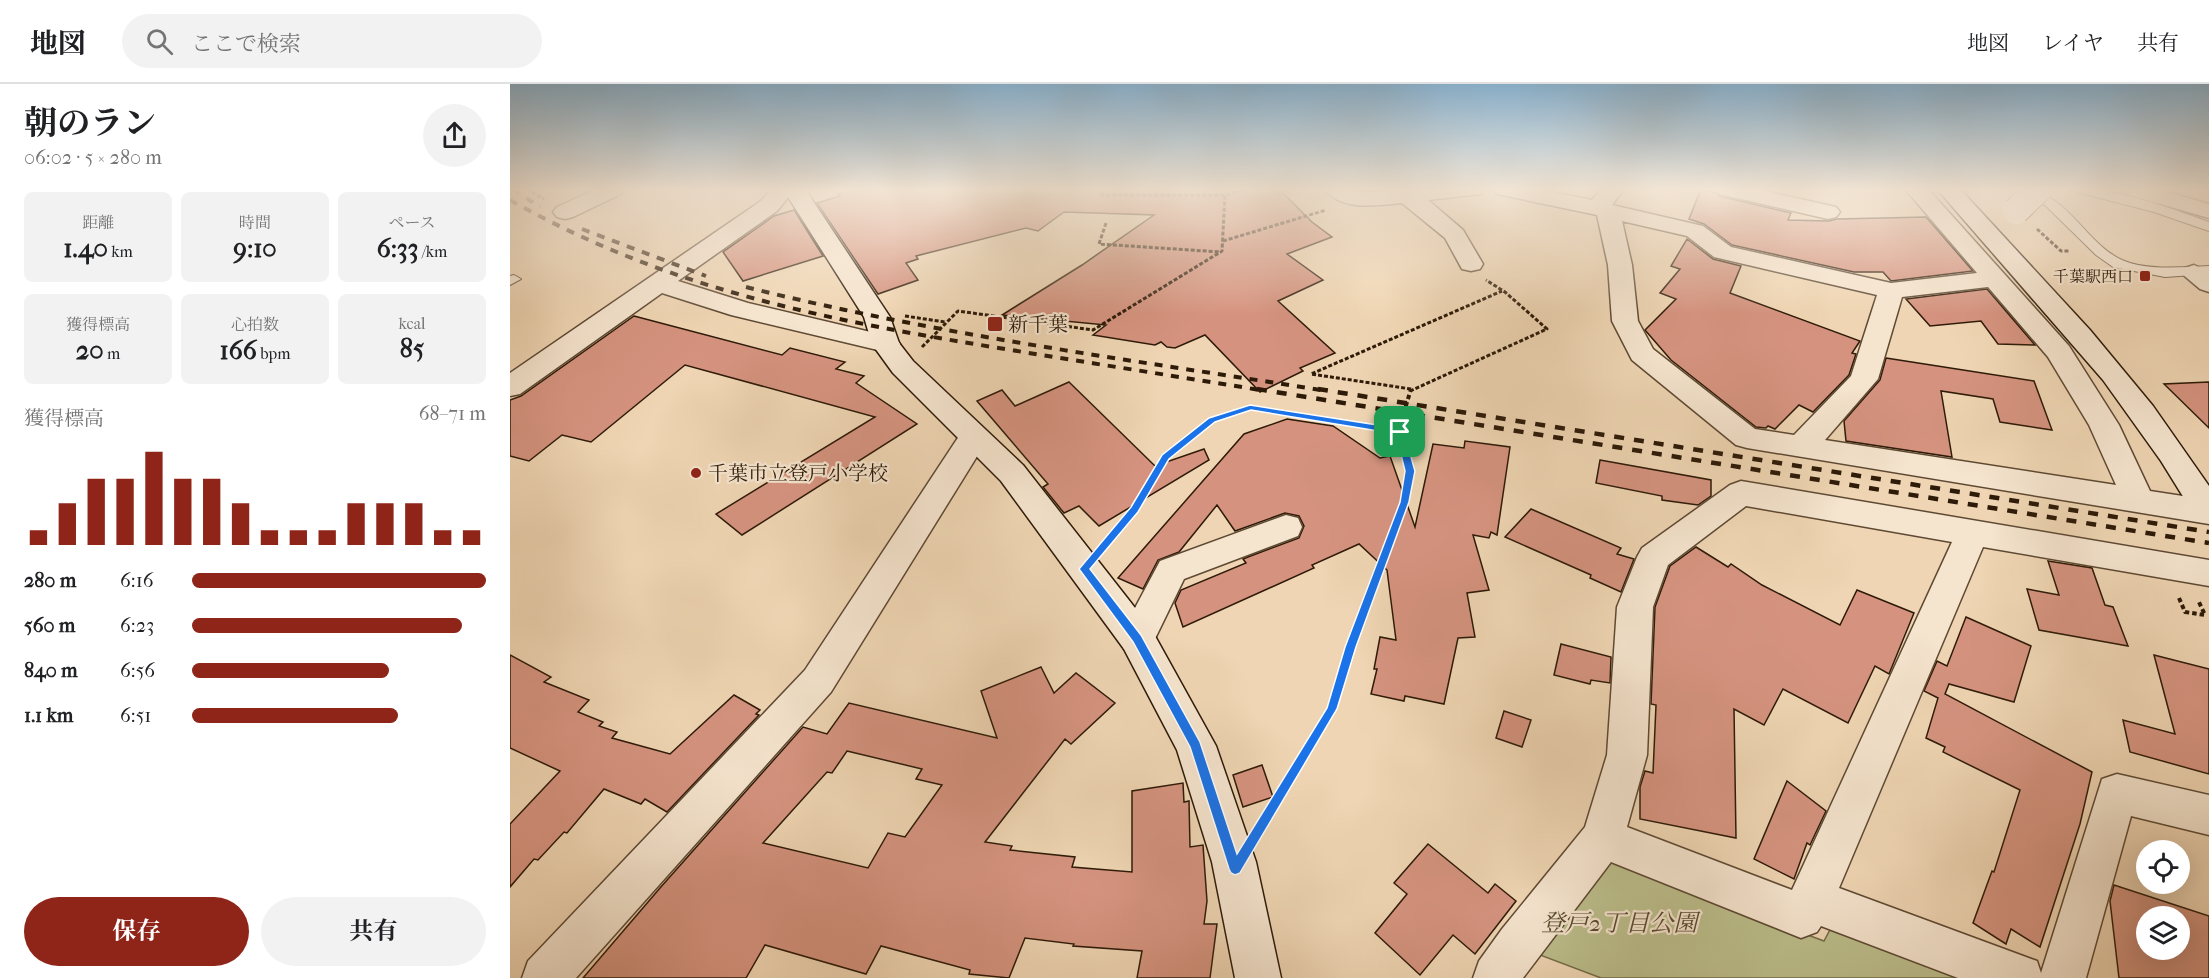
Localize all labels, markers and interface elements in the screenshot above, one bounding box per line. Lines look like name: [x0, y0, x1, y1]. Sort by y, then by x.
search box: [122, 14, 542, 68]
icon: search: [143, 25, 176, 58]
text: 地図: [30, 27, 86, 60]
text: ここで検索: [191, 31, 301, 57]
text: 地図: [1967, 31, 2009, 55]
text: レイヤ: [2042, 31, 2104, 55]
text: 共有: [2137, 31, 2179, 55]
text: 朝のラン: [24, 104, 156, 143]
button: share: [423, 104, 486, 167]
text: 06:02 · 5 × 280 m: [24, 146, 162, 169]
text: 距離: [82, 213, 114, 232]
text: 時間: [239, 213, 271, 232]
text: ペース: [388, 213, 436, 232]
text: 1.40: [63, 233, 108, 264]
text: 9:10: [233, 233, 277, 264]
text: 6:33: [377, 233, 418, 264]
text: km: [108, 242, 133, 261]
text: /km: [418, 242, 447, 261]
place label: 千葉駅西口: [2053, 267, 2133, 286]
marker: 千葉駅西口: [2138, 269, 2152, 283]
place label: 新千葉: [1008, 313, 1068, 336]
text: kcal: [399, 314, 425, 333]
text: 獲得標高: [66, 315, 130, 334]
text: 心拍数: [231, 315, 279, 334]
marker: 新千葉: [986, 315, 1004, 333]
text: 85: [400, 333, 424, 364]
text: 20: [76, 335, 103, 366]
text: 166: [219, 335, 257, 366]
text: m: [103, 344, 120, 363]
text: bpm: [257, 344, 291, 363]
text: 68–71 m: [419, 402, 486, 425]
pin: [1374, 406, 1425, 457]
text: 獲得標高: [24, 407, 104, 430]
icon: arrive: [1383, 415, 1416, 448]
place label: 千葉市立登戸小学校: [708, 462, 888, 485]
marker: 千葉市立登戸小学校: [689, 466, 703, 480]
text: 280 m: [24, 569, 76, 592]
text: 6:16: [120, 569, 154, 592]
text: 560 m: [24, 614, 75, 637]
text: 6:23: [120, 614, 154, 637]
text: 840 m: [24, 659, 78, 682]
text: 6:56: [120, 659, 155, 682]
text: 1.1 km: [24, 704, 73, 727]
text: 6:51: [120, 704, 151, 727]
map controls: [2136, 840, 2190, 960]
button: locate: [2136, 840, 2190, 894]
button: 保存: [24, 897, 249, 966]
button: 共有: [261, 897, 486, 966]
button: layers: [2136, 906, 2190, 960]
park label: 登戸2丁目公園: [1541, 909, 1701, 937]

